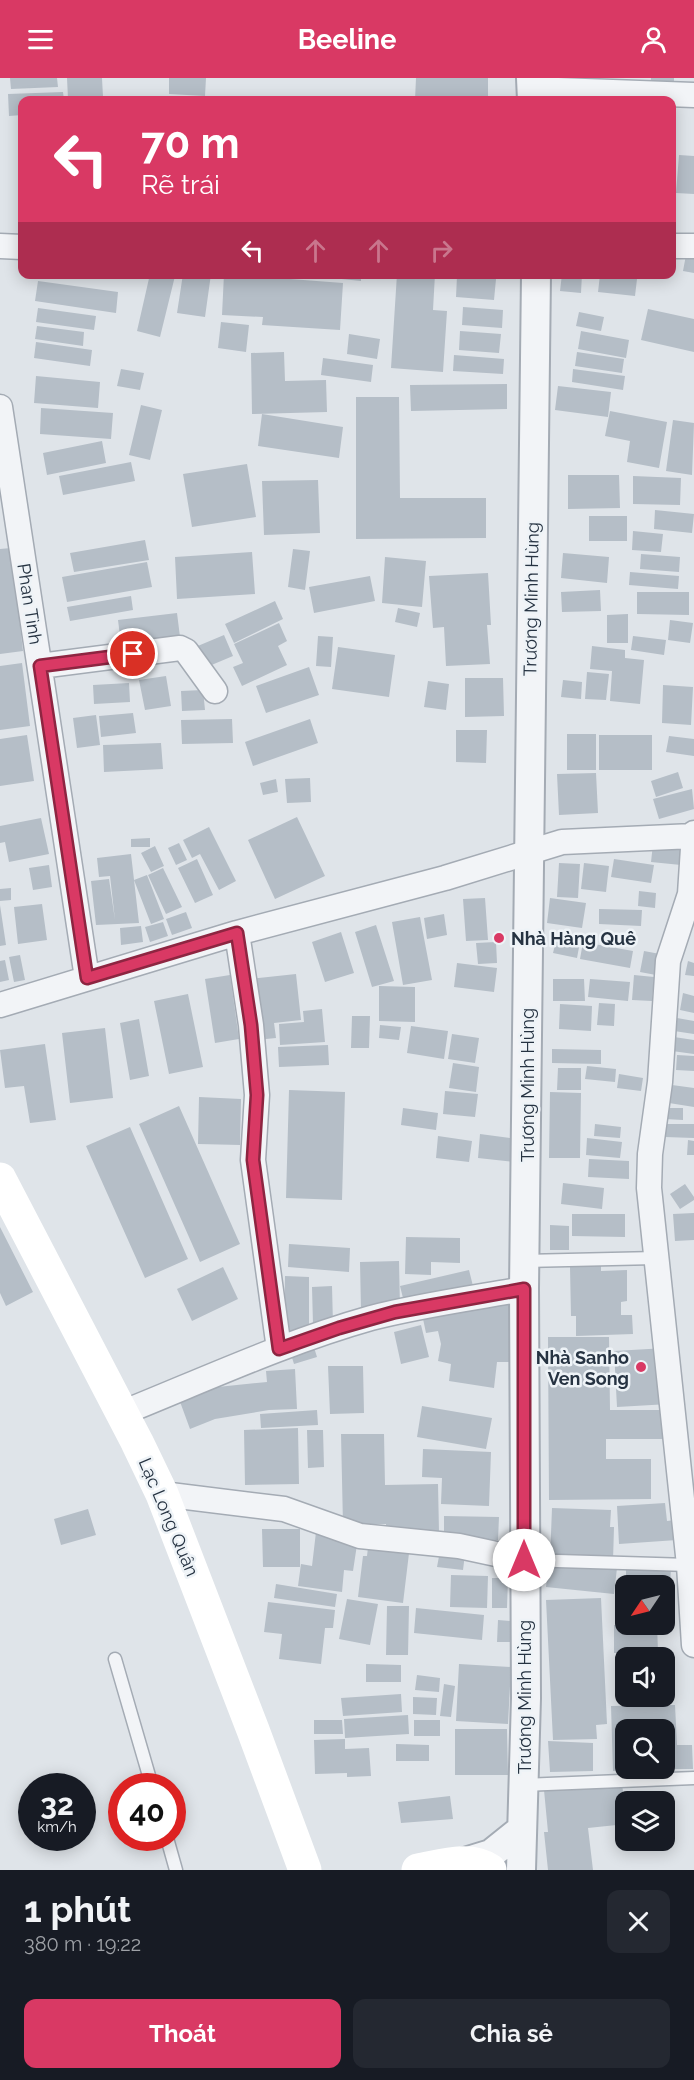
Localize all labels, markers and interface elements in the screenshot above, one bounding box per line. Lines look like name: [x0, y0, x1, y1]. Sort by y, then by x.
icon: menu: [24, 23, 57, 56]
icon: person: [637, 23, 670, 56]
text: Beeline: [298, 24, 396, 55]
text: 70 m: [141, 119, 240, 168]
icon: left: [42, 120, 120, 198]
text: Rẽ trái: [141, 169, 220, 200]
icon: left: [236, 234, 269, 267]
icon: ahead: [299, 234, 332, 267]
icon: ahead: [362, 234, 395, 267]
icon: right: [425, 234, 458, 267]
street label: Trương Minh Hùng: [519, 522, 543, 676]
street label: Phan Tình: [13, 562, 47, 646]
pin: [107, 628, 158, 679]
icon: arrive: [116, 637, 149, 670]
place label: Nhà Hàng Quê: [511, 928, 636, 949]
marker: Nhà Hàng Quê: [492, 931, 506, 945]
street label: Trương Minh Hùng: [517, 1008, 538, 1162]
place label: Nhà Sanho Ven Song: [536, 1347, 629, 1389]
marker: Nhà Sanho Ven Song: [634, 1360, 648, 1374]
street label: Lạc Long Quân: [135, 1455, 203, 1579]
position arrow: [492, 1528, 556, 1592]
north arrow: [615, 1575, 675, 1635]
map controls: [615, 1575, 675, 1851]
street label: Trương Minh Hùng: [514, 1620, 535, 1774]
button: sound: [615, 1647, 675, 1707]
button: search: [615, 1719, 675, 1779]
speed limit sign: 40: [108, 1773, 186, 1851]
text: 32: [40, 1787, 74, 1822]
button: layers: [615, 1791, 675, 1851]
text: km/h: [37, 1818, 77, 1836]
text: 1 phút: [24, 1888, 131, 1930]
button: close: [607, 1890, 670, 1953]
text: 380 m · 19:22: [24, 1932, 141, 1956]
button: Thoát: [24, 1999, 341, 2068]
button: Chia sẻ: [353, 1999, 670, 2068]

